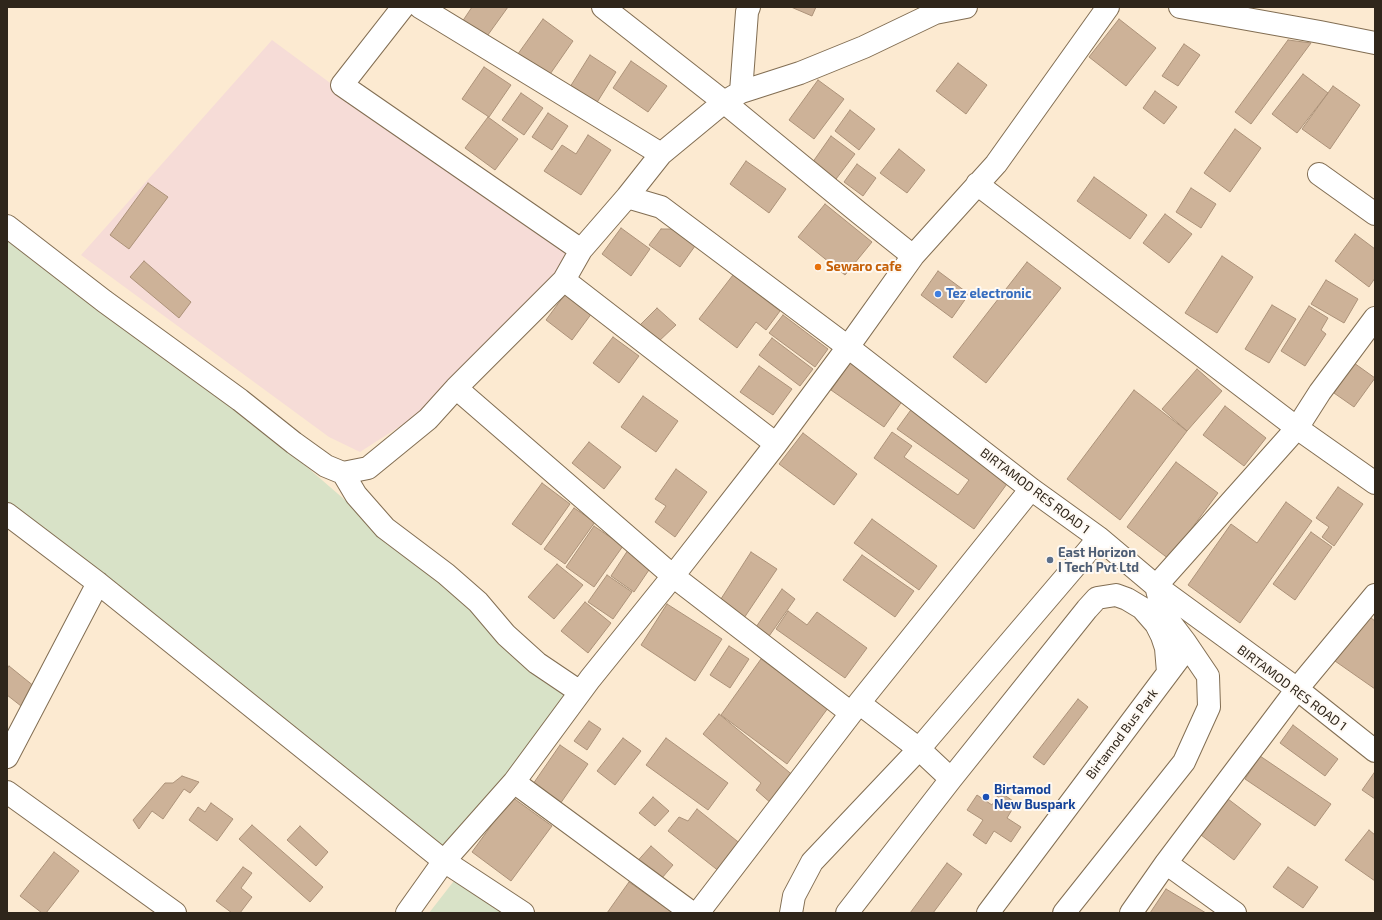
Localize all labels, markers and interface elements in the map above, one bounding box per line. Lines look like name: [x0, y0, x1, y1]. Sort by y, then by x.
place label: Sewaro cafe: [826, 259, 902, 275]
marker: Sewaro cafe: [813, 262, 823, 272]
place label: Tez electronic: [946, 286, 1032, 302]
marker: Tez electronic: [933, 289, 943, 299]
street label: BIRTAMOD RES ROAD 1: [977, 445, 1093, 537]
place label: East Horizon I Tech Pvt Ltd: [1058, 545, 1139, 576]
marker: East Horizon I Tech Pvt Ltd: [1045, 555, 1055, 565]
street label: BIRTAMOD RES ROAD 1: [1234, 642, 1350, 734]
street label: Birtamod Bus Park: [1083, 686, 1161, 782]
place label: Birtamod New Buspark: [994, 782, 1076, 813]
marker: Birtamod New Buspark: [981, 792, 991, 802]

